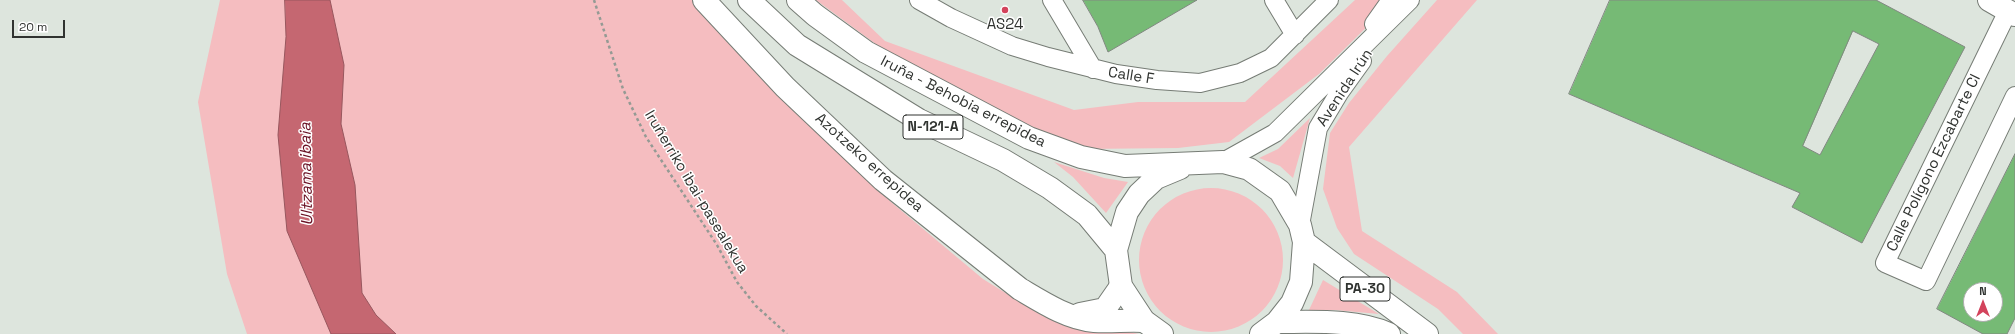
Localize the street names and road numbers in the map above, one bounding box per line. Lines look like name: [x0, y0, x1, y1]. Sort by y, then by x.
street label: Avenida Irún: [1313, 46, 1377, 130]
street label: Iruña - Behobia errepidea: [877, 52, 1049, 152]
street label: Calle F: [1107, 63, 1155, 89]
street label: Calle Polígono Ezcabarte CI: [1883, 71, 1985, 255]
street label: Iruñerriko ibai-pasealekua: [640, 107, 752, 277]
street label: Azotzeko errepidea: [811, 110, 927, 216]
road number: N-121-A: [903, 115, 963, 139]
road number: PA-30: [1340, 277, 1390, 301]

